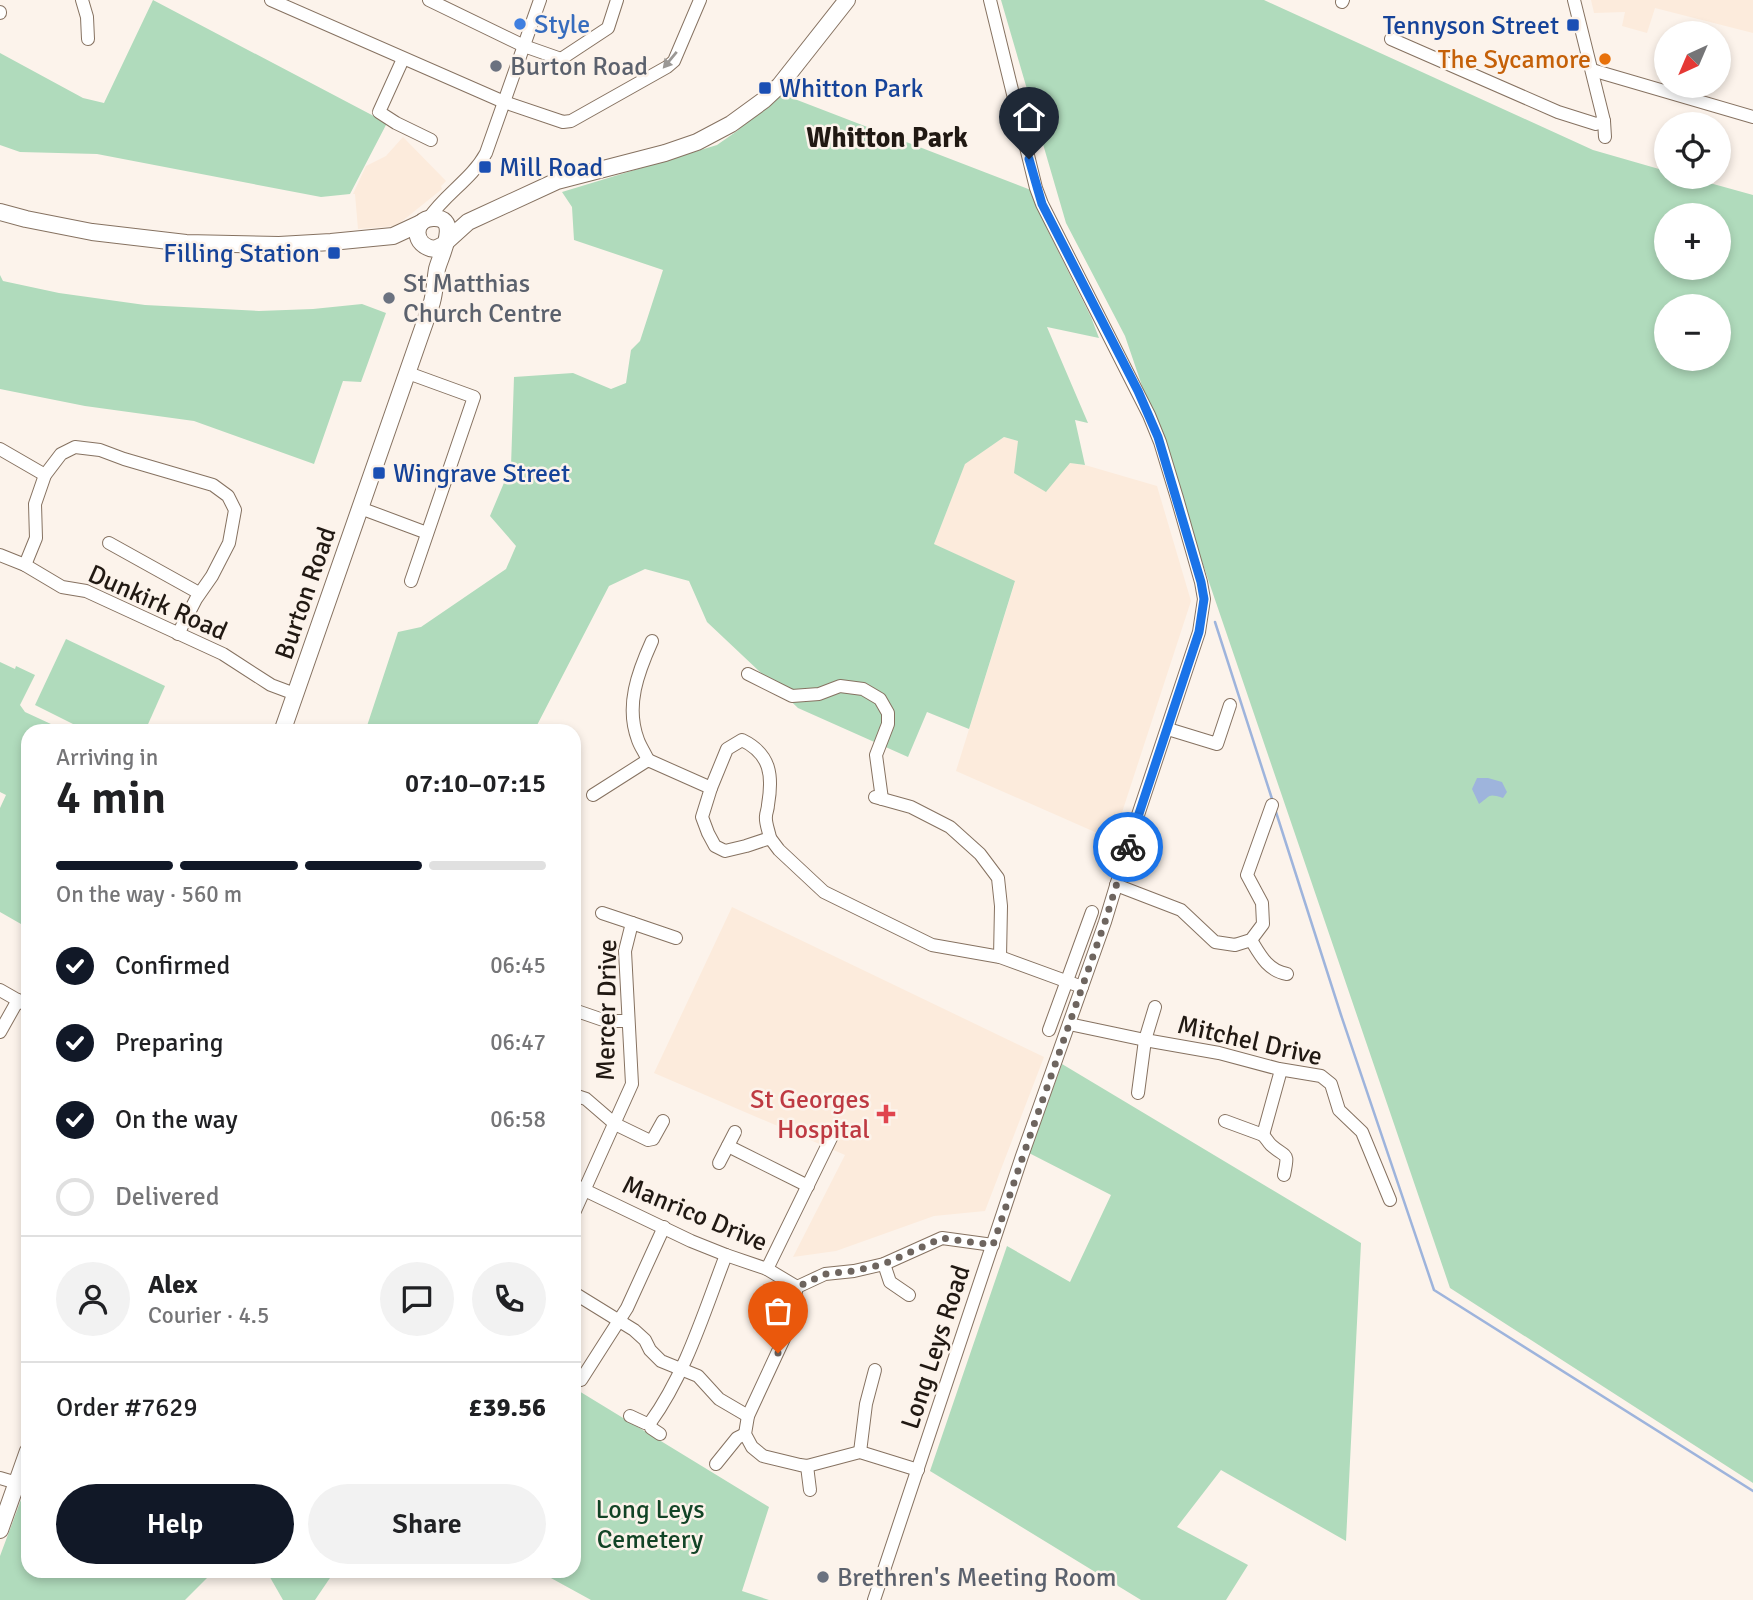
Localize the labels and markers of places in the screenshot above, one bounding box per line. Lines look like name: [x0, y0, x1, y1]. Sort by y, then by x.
place label: Style: [534, 9, 590, 41]
place label: Tennyson Street: [1383, 10, 1559, 42]
marker: Style: [512, 16, 528, 32]
marker: Tennyson Street: [1565, 17, 1581, 33]
place label: The Sycamore: [1438, 44, 1591, 76]
place label: Burton Road: [510, 51, 648, 83]
marker: The Sycamore: [1597, 51, 1613, 67]
marker: Burton Road: [488, 58, 504, 74]
place label: Whitton Park: [779, 73, 924, 105]
marker: Whitton Park: [757, 80, 773, 96]
pin: [999, 87, 1059, 159]
place label: Mill Road: [499, 152, 603, 184]
marker: Mill Road: [477, 159, 493, 175]
place label: Filling Station: [163, 238, 320, 270]
marker: Filling Station: [326, 245, 342, 261]
place label: St Matthias Church Centre: [403, 268, 562, 330]
marker: St Matthias Church Centre: [381, 290, 397, 306]
place label: Wingrave Street: [393, 458, 570, 490]
marker: Wingrave Street: [371, 465, 387, 481]
place label: St Georges Hospital: [750, 1084, 870, 1146]
marker: St Georges Hospital: [876, 1104, 896, 1124]
pin: [748, 1281, 808, 1353]
place label: Brethren's Meeting Room: [837, 1562, 1116, 1594]
marker: Brethren's Meeting Room: [815, 1569, 831, 1585]

